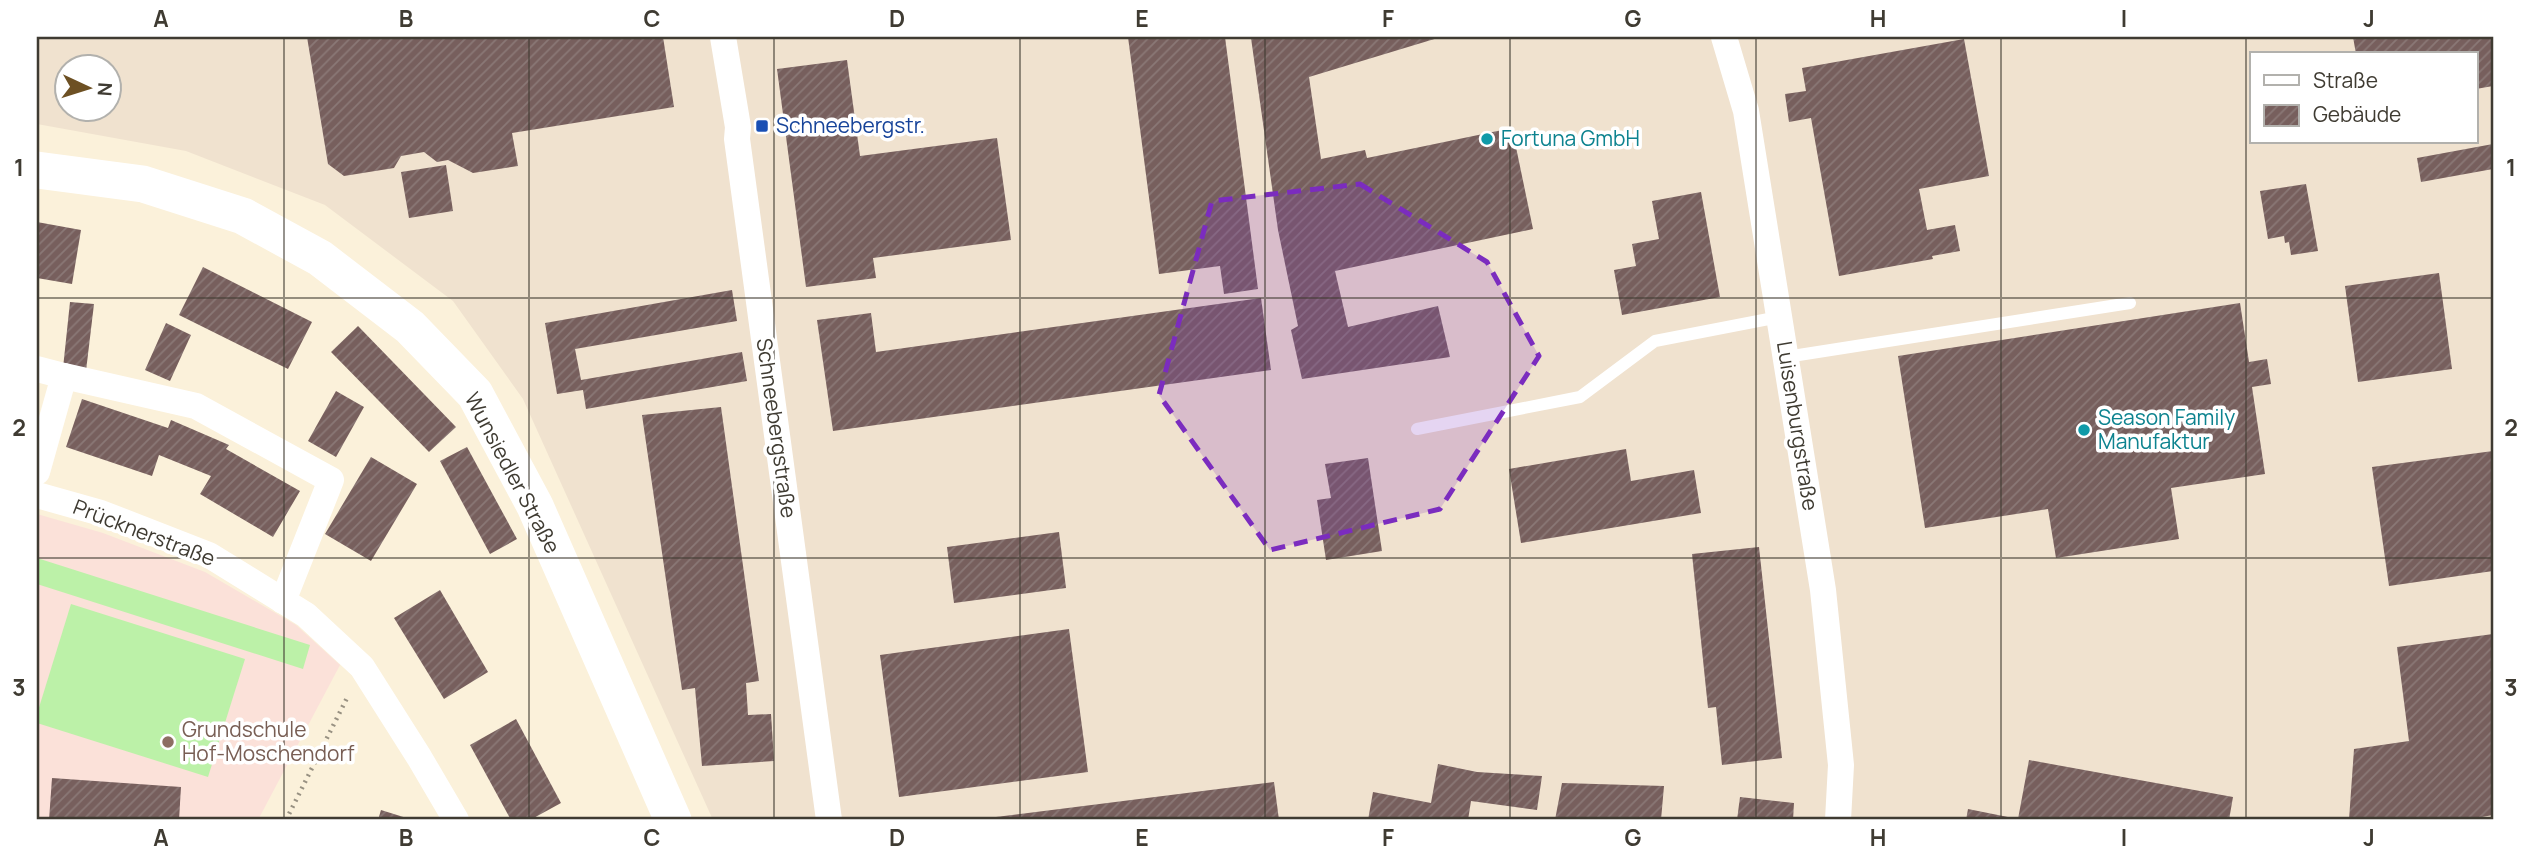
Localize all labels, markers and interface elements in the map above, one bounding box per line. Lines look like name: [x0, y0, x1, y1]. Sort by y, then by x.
text: A: [153, 2, 169, 34]
text: B: [399, 2, 413, 34]
text: C: [644, 2, 661, 34]
text: D: [889, 2, 905, 34]
text: E: [1135, 2, 1149, 34]
text: F: [1382, 2, 1394, 34]
text: G: [1625, 2, 1642, 34]
text: H: [1870, 2, 1886, 34]
text: I: [2121, 2, 2127, 34]
text: J: [2363, 2, 2375, 34]
north arrow: [52, 52, 122, 122]
legend: [2250, 52, 2478, 144]
text: Straße: [2313, 66, 2378, 94]
text: N: [92, 81, 118, 97]
text: Gebäude: [2313, 100, 2401, 128]
place label: Schneebergstr.: [776, 111, 925, 139]
marker: Schneebergstr.: [754, 118, 770, 134]
place label: Fortuna GmbH: [1501, 124, 1640, 152]
marker: Fortuna GmbH: [1479, 131, 1495, 147]
text: 1: [14, 151, 24, 183]
text: 1: [2506, 151, 2516, 183]
street label: Schneebergstraße: [751, 336, 803, 520]
street label: Luisenburgstraße: [1771, 339, 1825, 513]
street label: Wunsiedler Straße: [459, 387, 567, 558]
place label: Season Family Manufaktur: [2098, 403, 2235, 455]
text: 2: [12, 411, 26, 443]
text: 2: [2504, 411, 2518, 443]
marker: Season Family Manufaktur: [2076, 422, 2092, 438]
street label: Prücknerstraße: [69, 492, 219, 572]
text: 3: [12, 671, 26, 703]
text: 3: [2504, 671, 2518, 703]
place label: Grundschule Hof-Moschendorf: [182, 715, 355, 767]
marker: Grundschule Hof-Moschendorf: [160, 734, 176, 750]
text: A: [153, 821, 169, 853]
text: B: [399, 821, 413, 853]
text: C: [644, 821, 661, 853]
text: D: [889, 821, 905, 853]
text: E: [1135, 821, 1149, 853]
text: F: [1382, 821, 1394, 853]
text: G: [1625, 821, 1642, 853]
text: H: [1870, 821, 1886, 853]
text: I: [2121, 821, 2127, 853]
text: J: [2363, 821, 2375, 853]

